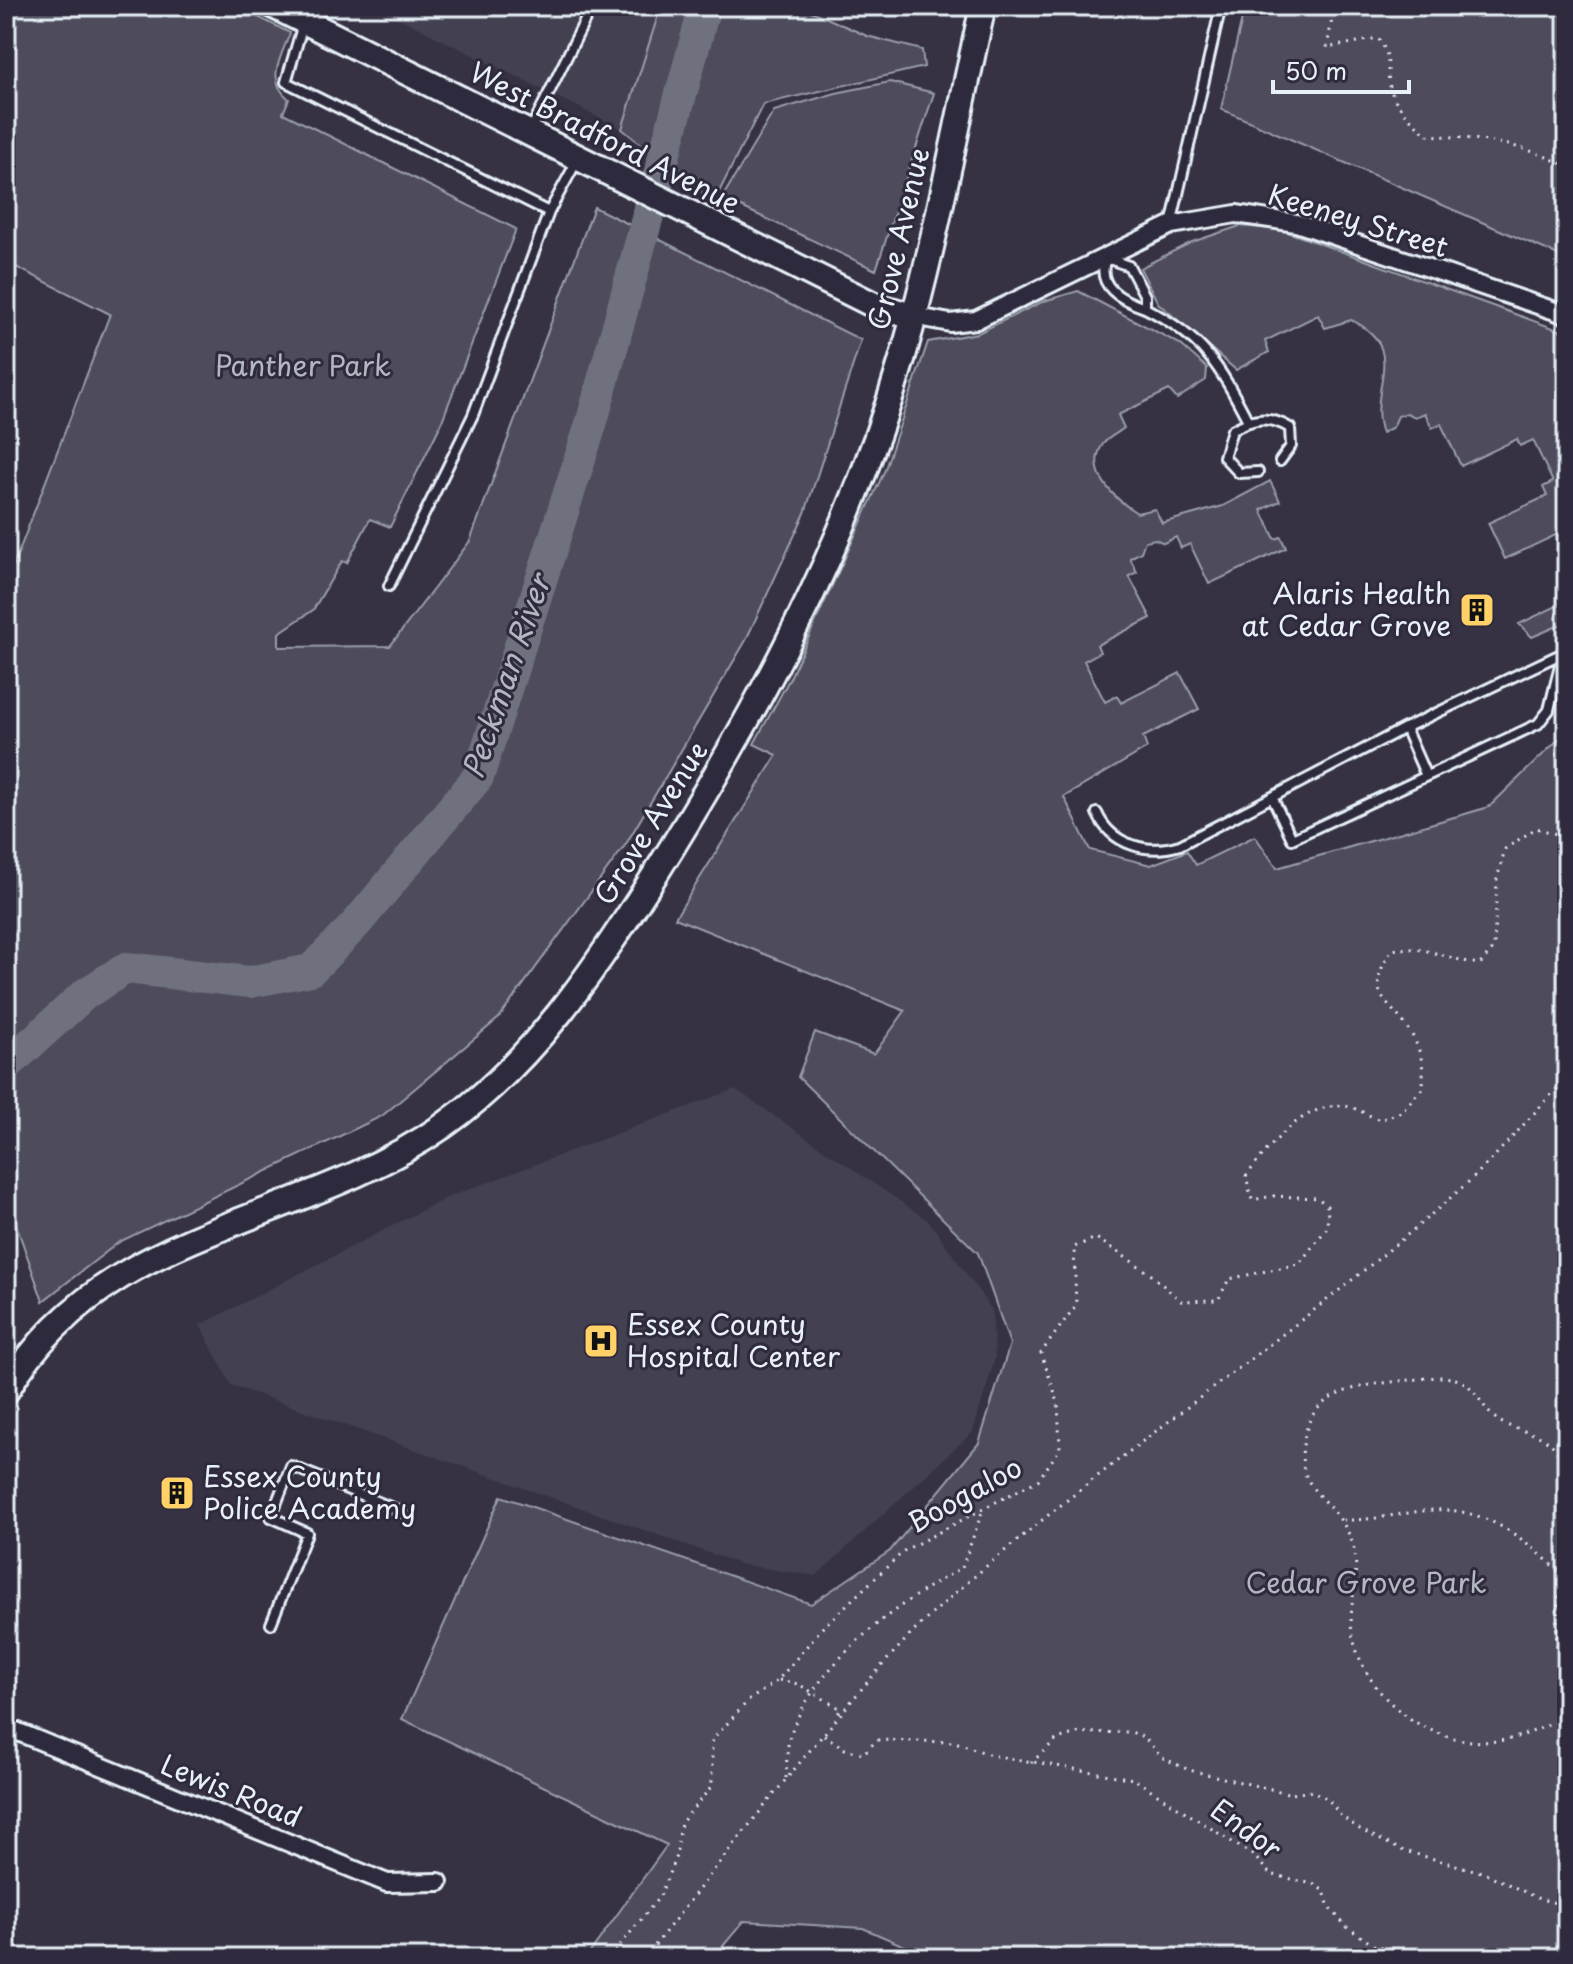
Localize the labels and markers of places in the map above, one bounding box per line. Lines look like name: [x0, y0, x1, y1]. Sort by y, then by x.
place label: Alaris Health at Cedar Grove: [1241, 571, 1451, 646]
building icon: Alaris Health at Cedar Grove: [1458, 591, 1496, 629]
place label: Essex County Hospital Center: [627, 1302, 840, 1377]
hospital icon: Essex County Hospital Center: [582, 1322, 620, 1360]
place label: Essex County Police Academy: [203, 1454, 416, 1529]
building icon: Essex County Police Academy: [158, 1474, 196, 1512]

